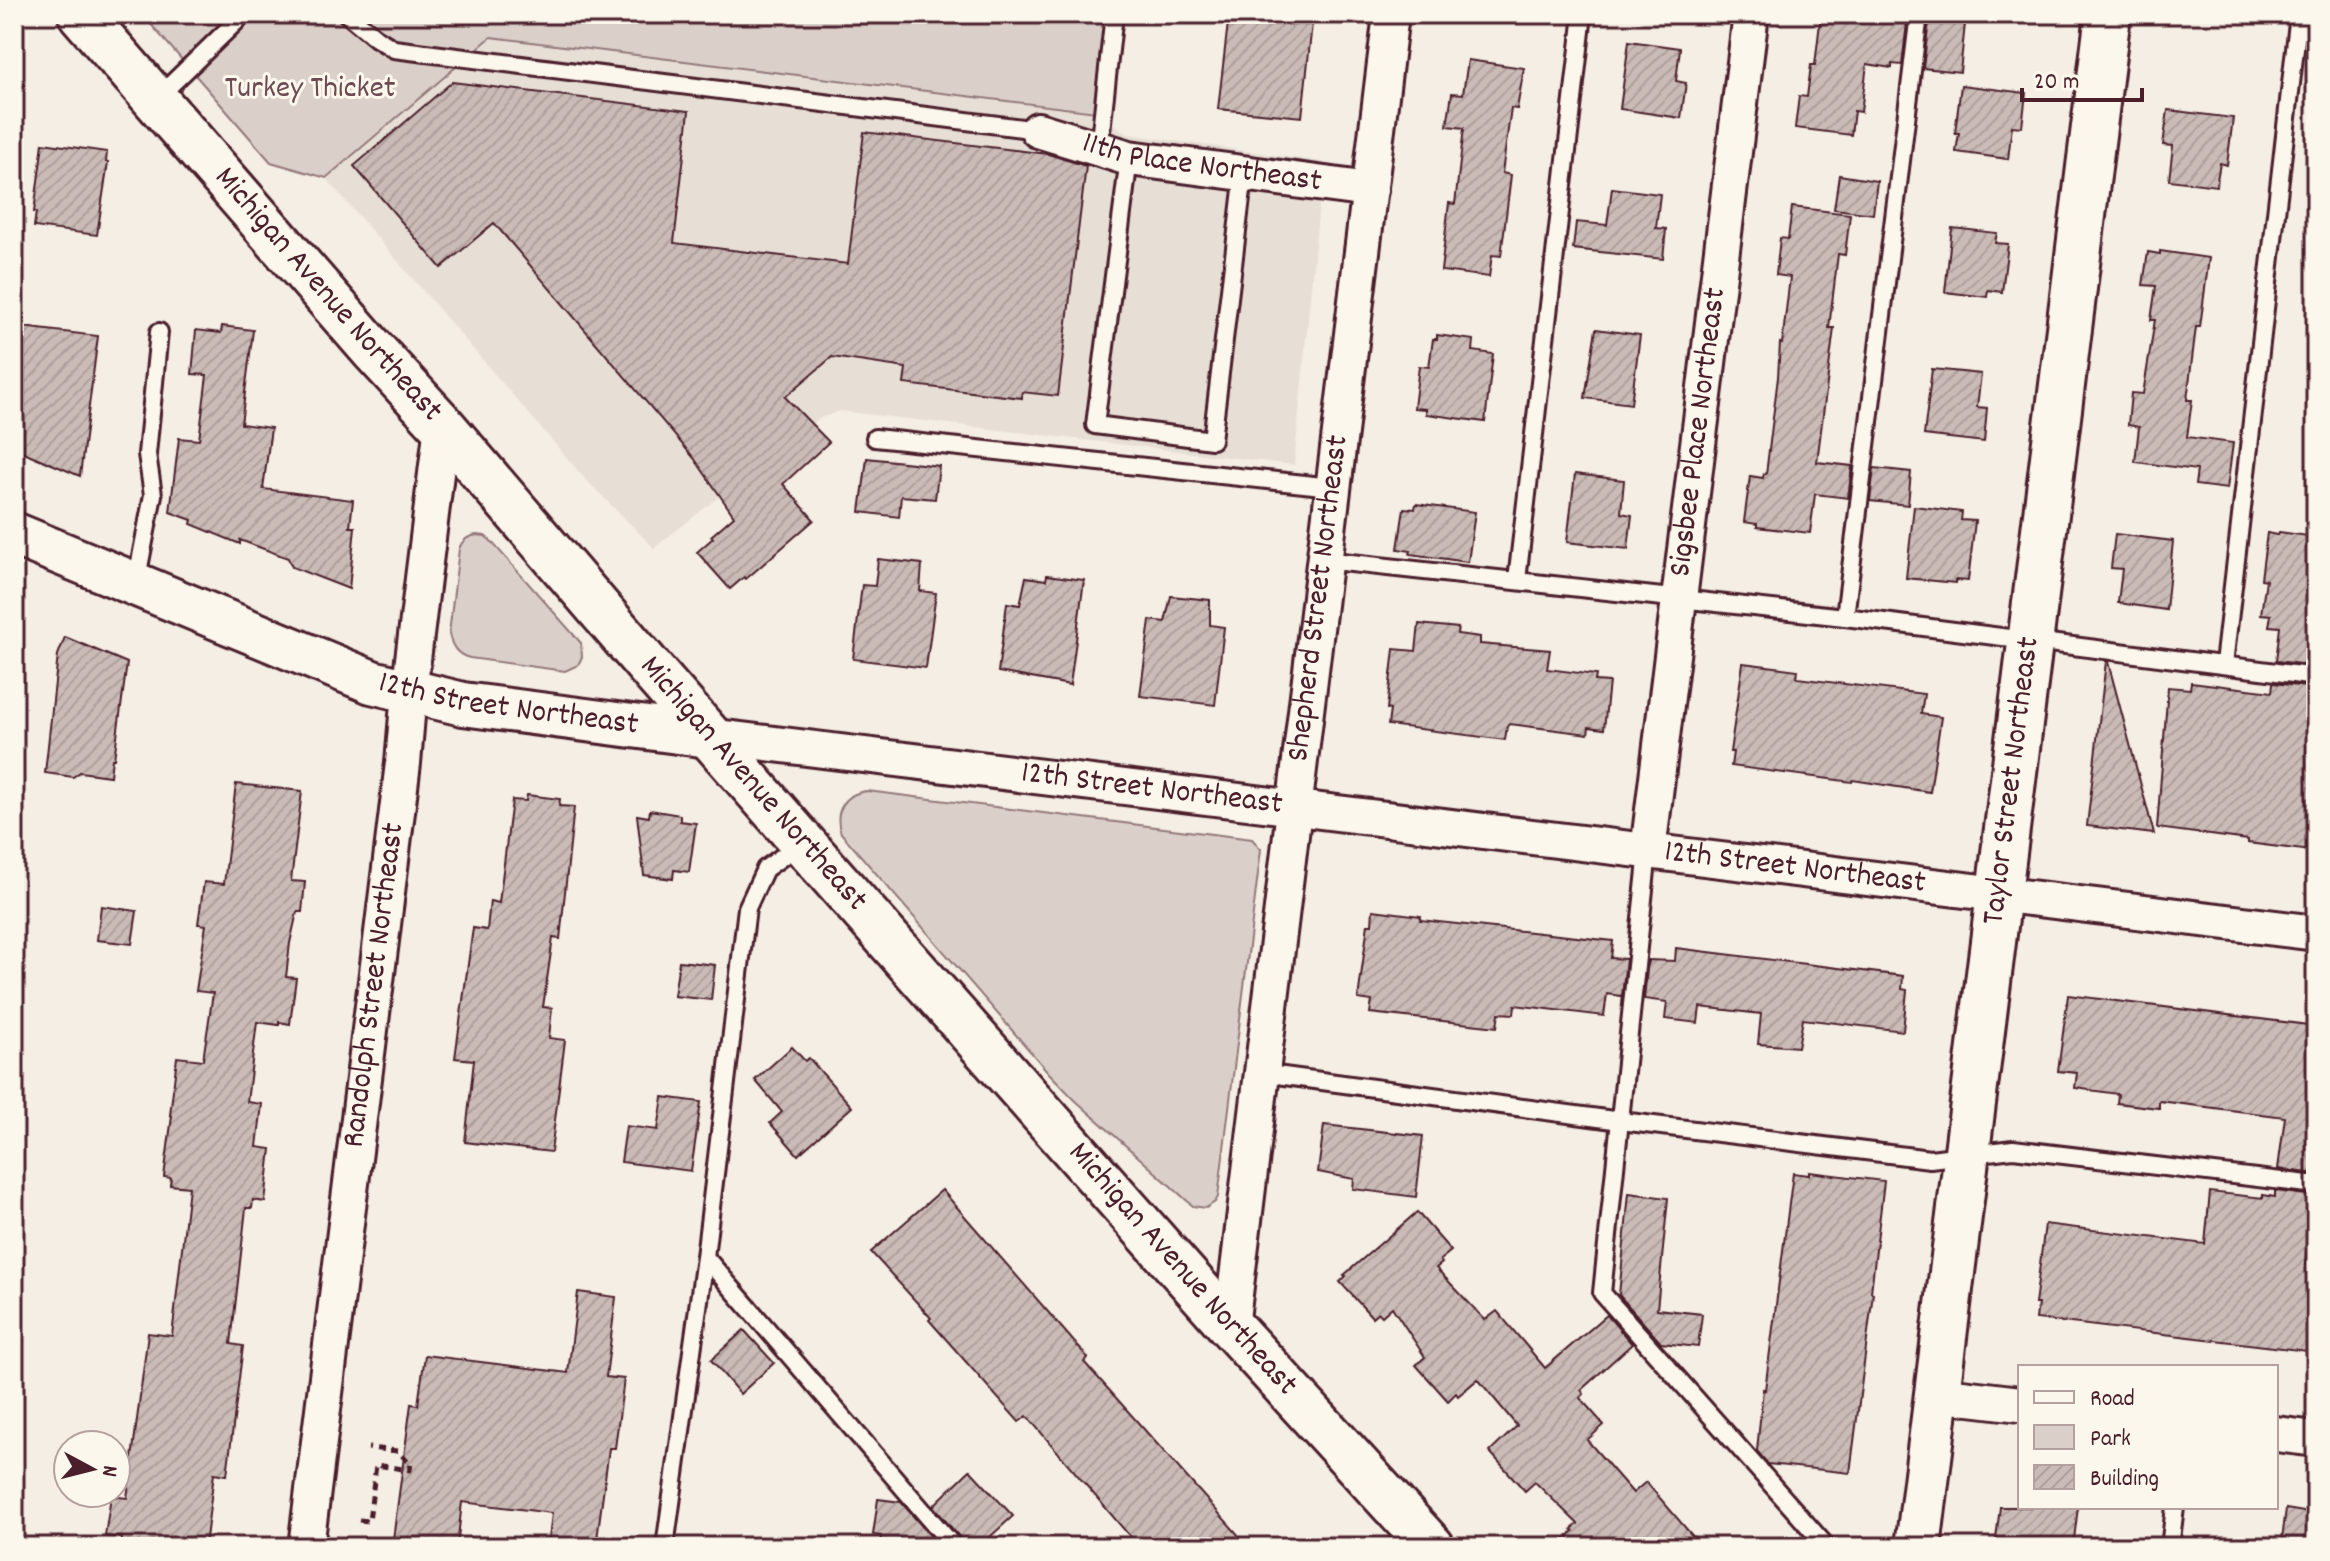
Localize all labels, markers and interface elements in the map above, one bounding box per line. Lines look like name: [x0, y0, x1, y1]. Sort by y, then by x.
scale bar: [2022, 52, 2142, 102]
text: 20 m: [2034, 66, 2080, 100]
park label: Turkey Thicket: [224, 67, 396, 113]
street label: 11th Place Northeast: [1076, 122, 1324, 206]
street label: Michigan Avenue Northeast: [202, 158, 453, 434]
street label: Sigsbee Place Northeast: [1659, 285, 1740, 579]
street label: Shepherd Street Northeast: [1277, 432, 1363, 764]
street label: Taylor Street Northeast: [1972, 634, 2054, 928]
street label: Michigan Avenue Northeast: [627, 647, 877, 923]
street label: 12th Street Northeast: [374, 661, 641, 750]
street label: 12th Street Northeast: [1018, 751, 1285, 829]
street label: Randolph Street Northeast: [333, 820, 418, 1150]
street label: 12th Street Northeast: [1662, 830, 1928, 908]
street label: Michigan Avenue Northeast: [1055, 1133, 1307, 1408]
legend: [2018, 1365, 2278, 1509]
text: Road: [2090, 1383, 2135, 1417]
text: Park: [2090, 1423, 2131, 1457]
north arrow: [52, 1429, 132, 1509]
text: Building: [2090, 1463, 2159, 1497]
text: N: [92, 1464, 124, 1478]

